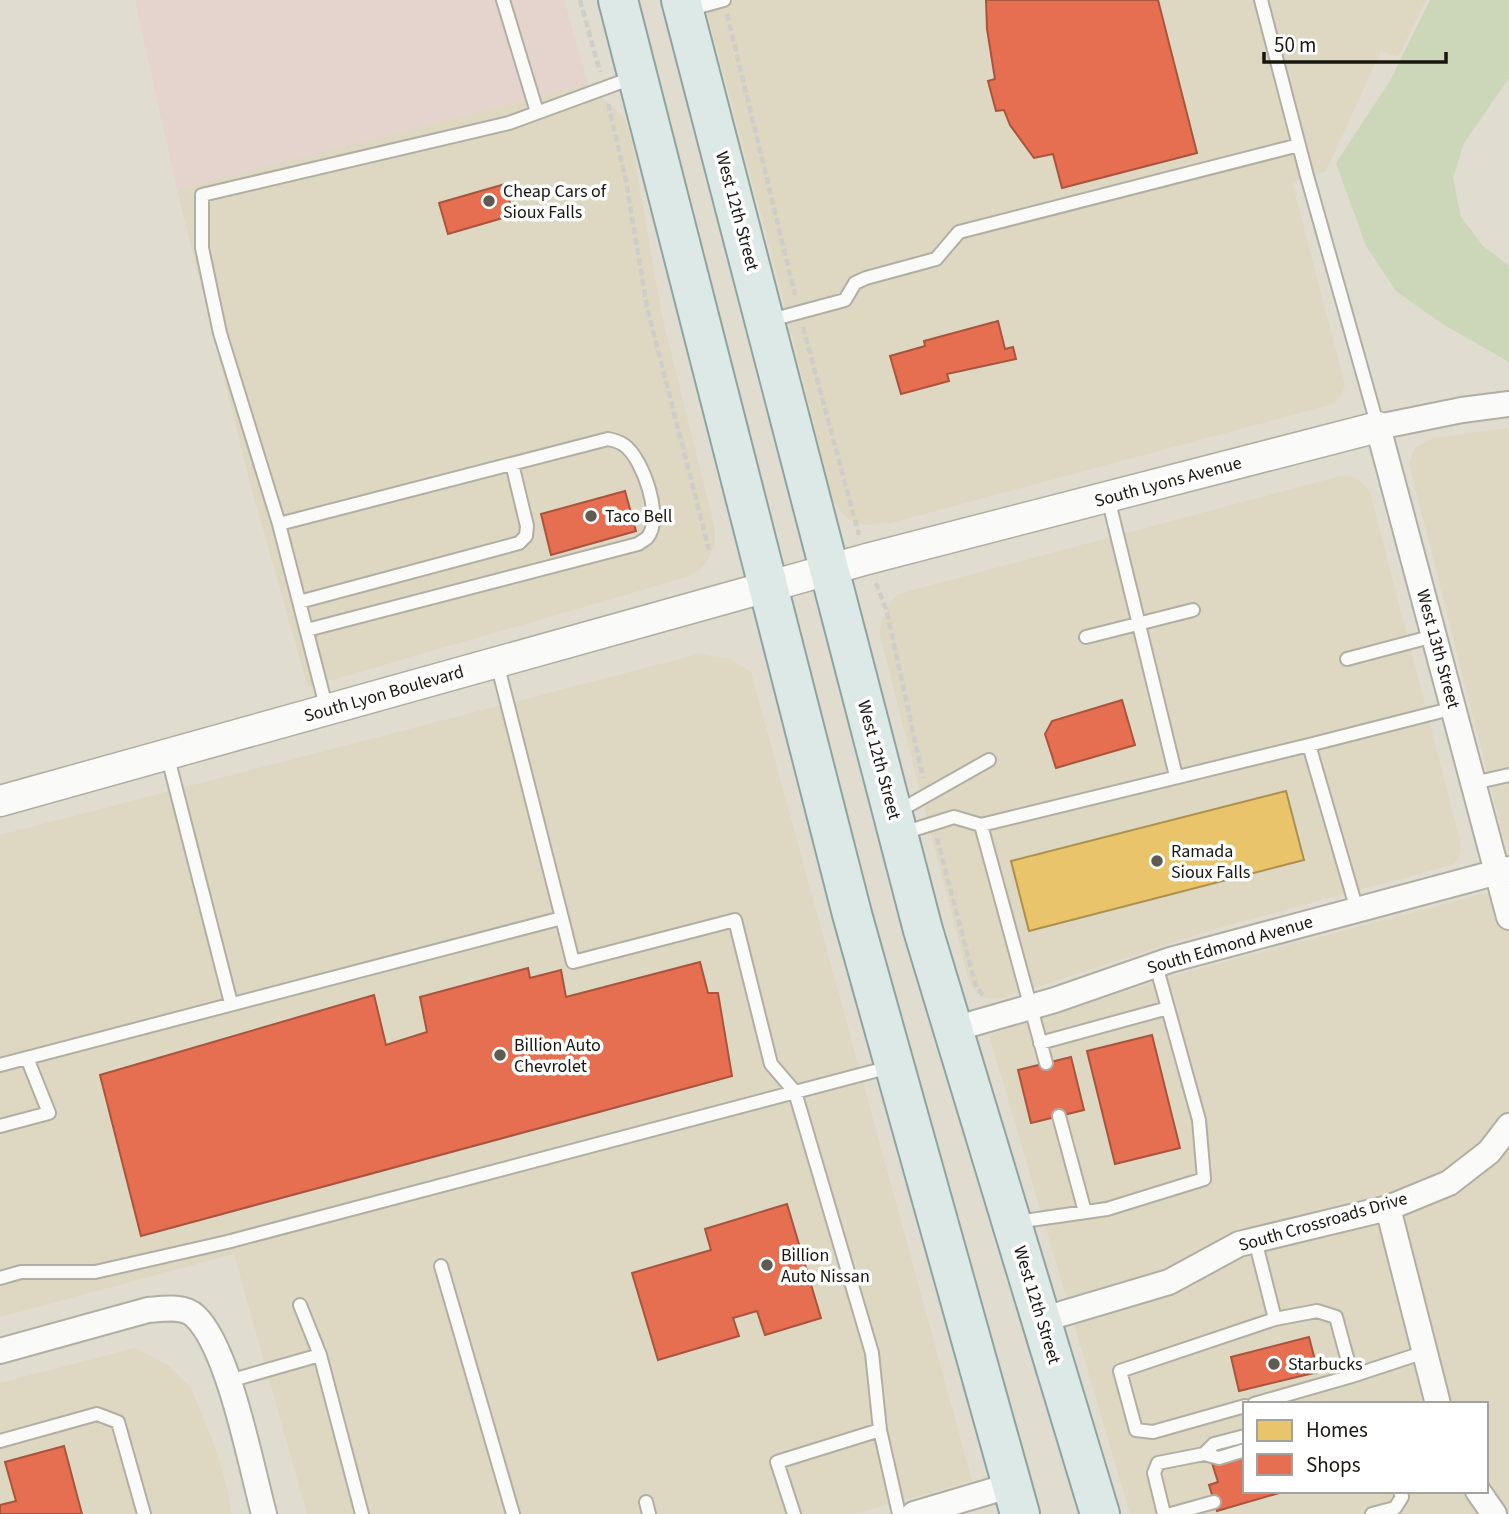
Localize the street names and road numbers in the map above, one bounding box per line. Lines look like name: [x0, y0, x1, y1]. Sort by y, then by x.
street label: West 12th Street: [709, 149, 765, 273]
street label: South Lyons Avenue: [1092, 450, 1244, 514]
street label: West 13th Street: [1410, 587, 1466, 711]
street label: South Lyon Boulevard: [301, 659, 467, 729]
street label: West 12th Street: [851, 698, 907, 822]
street label: South Edmond Avenue: [1144, 909, 1316, 981]
street label: South Crossroads Drive: [1236, 1186, 1410, 1258]
street label: West 12th Street: [1007, 1243, 1067, 1367]

